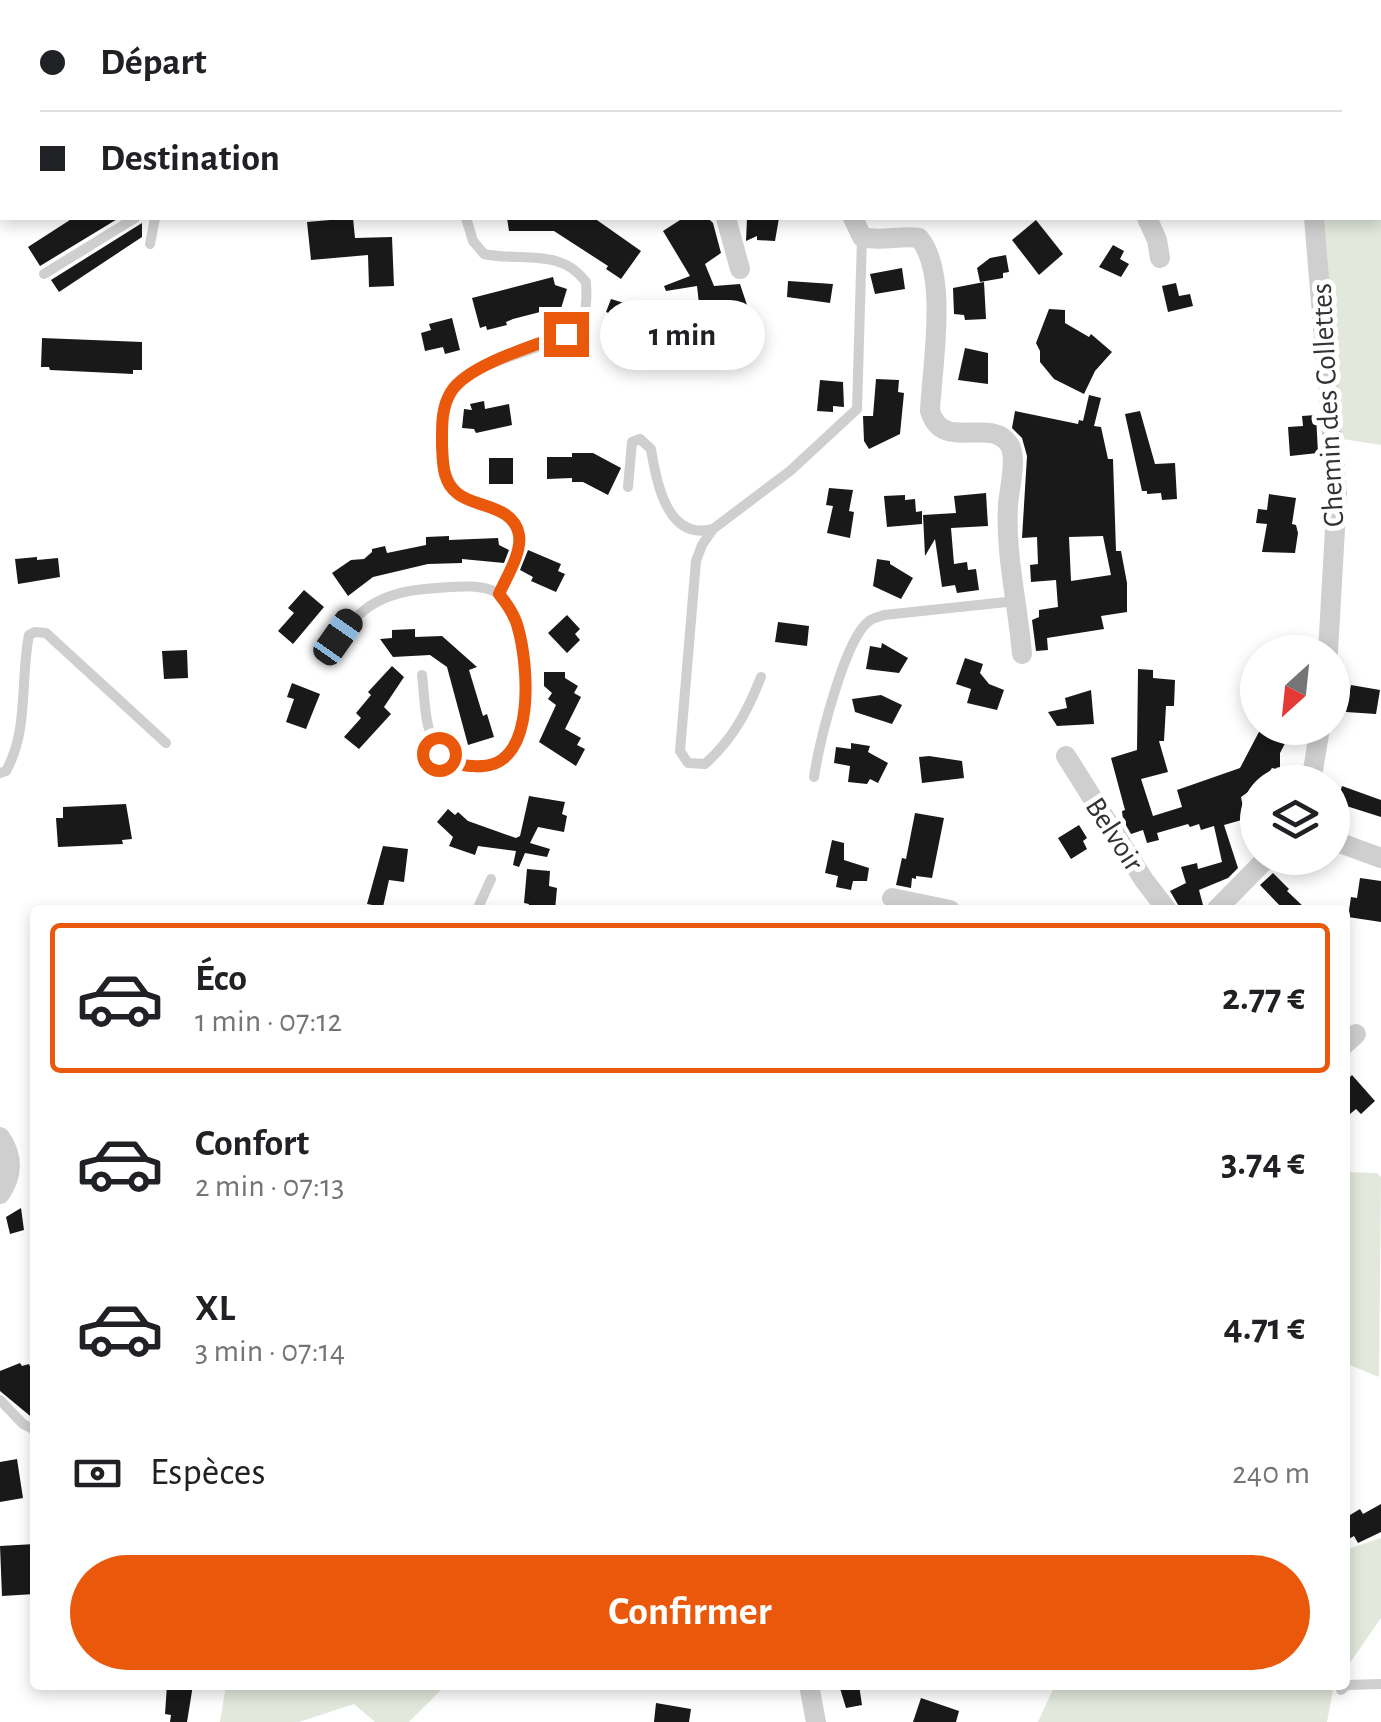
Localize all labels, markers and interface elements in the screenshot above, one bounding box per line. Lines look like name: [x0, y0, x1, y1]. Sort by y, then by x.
text: Départ: [100, 44, 207, 82]
text: Destination: [100, 140, 280, 178]
street label: Chemin des Collettes: [1307, 282, 1349, 528]
callout: 1 min: [601, 299, 766, 369]
route end: [544, 312, 589, 357]
text: 1 min: [649, 319, 716, 351]
car: [309, 604, 367, 670]
north arrow: [1240, 635, 1350, 745]
map controls: [1240, 635, 1350, 875]
route start: [417, 732, 462, 777]
button: layers: [1240, 765, 1350, 875]
street label: Belvoir: [1080, 792, 1149, 877]
icon: car: [75, 953, 165, 1043]
text: Éco: [195, 960, 247, 998]
text: 2.77 €: [1222, 979, 1305, 1017]
text: 1 min · 07:12: [195, 1005, 342, 1037]
icon: car: [75, 1118, 165, 1208]
text: Confort: [195, 1125, 309, 1163]
text: 3.74 €: [1221, 1144, 1305, 1182]
text: 2 min · 07:13: [195, 1170, 344, 1202]
icon: car: [75, 1283, 165, 1373]
text: XL: [195, 1290, 235, 1328]
text: 4.71 €: [1224, 1309, 1305, 1347]
text: 3 min · 07:14: [195, 1335, 345, 1367]
icon: cash: [70, 1446, 125, 1501]
text: Espèces: [150, 1454, 265, 1492]
text: 240 m: [1232, 1457, 1310, 1489]
button: Confirmer: [70, 1555, 1310, 1670]

